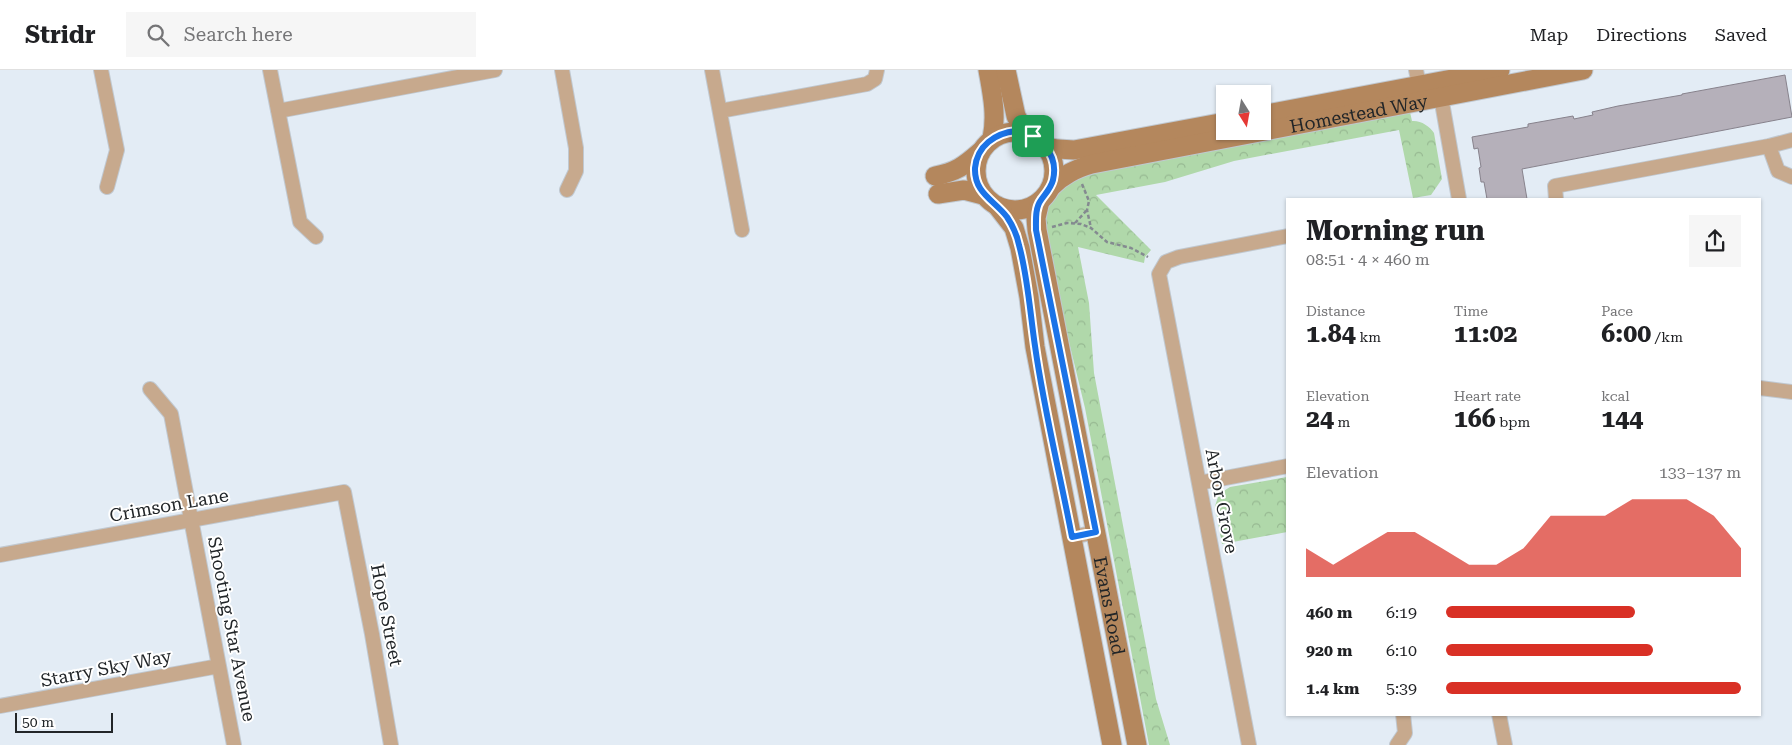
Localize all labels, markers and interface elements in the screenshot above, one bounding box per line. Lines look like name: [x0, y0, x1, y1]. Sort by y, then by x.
search box: [126, 12, 476, 57]
text: Stridr: [25, 21, 96, 49]
icon: search: [144, 21, 172, 49]
text: Search here: [184, 23, 293, 46]
text: Map: [1530, 24, 1568, 45]
text: Directions: [1596, 24, 1687, 45]
text: Saved: [1715, 24, 1767, 45]
north arrow: [1216, 85, 1271, 140]
map controls: [1216, 85, 1271, 140]
street label: Homestead Way: [1288, 89, 1430, 136]
pin: [1012, 115, 1054, 157]
icon: arrive: [1019, 122, 1047, 150]
text: Morning run: [1306, 214, 1485, 247]
button: share: [1689, 215, 1741, 267]
text: 08:51 · 4 × 460 m: [1306, 250, 1430, 269]
text: Distance: [1306, 303, 1365, 319]
text: Time: [1454, 303, 1488, 319]
text: Pace: [1601, 303, 1633, 319]
text: 1.84: [1306, 319, 1356, 348]
text: 11:02: [1454, 319, 1517, 348]
text: 6:00: [1601, 319, 1651, 348]
text: km: [1356, 329, 1381, 345]
text: /km: [1651, 329, 1683, 345]
text: Elevation: [1306, 388, 1369, 404]
text: Heart rate: [1454, 388, 1521, 404]
text: kcal: [1601, 388, 1630, 404]
text: 24: [1306, 404, 1334, 433]
text: 166: [1454, 404, 1496, 433]
text: 144: [1601, 404, 1643, 433]
text: m: [1334, 414, 1350, 430]
text: bpm: [1496, 414, 1530, 430]
street label: Arbor Grove: [1202, 447, 1242, 555]
text: Elevation: [1306, 463, 1379, 482]
text: 133–137 m: [1659, 463, 1741, 482]
street label: Crimson Lane: [108, 484, 230, 526]
street label: Shooting Star Avenue: [204, 535, 260, 723]
street label: Evans Road: [1090, 554, 1130, 657]
street label: Hope Street: [367, 562, 407, 668]
text: 460 m: [1306, 603, 1352, 622]
text: 6:19: [1386, 603, 1417, 622]
text: 920 m: [1306, 641, 1352, 660]
text: 6:10: [1386, 641, 1417, 660]
street label: Starry Sky Way: [39, 645, 174, 691]
text: 1.4 km: [1306, 679, 1359, 698]
text: 5:39: [1386, 679, 1417, 698]
scale bar: [15, 710, 112, 733]
text: 50 m: [22, 714, 54, 730]

